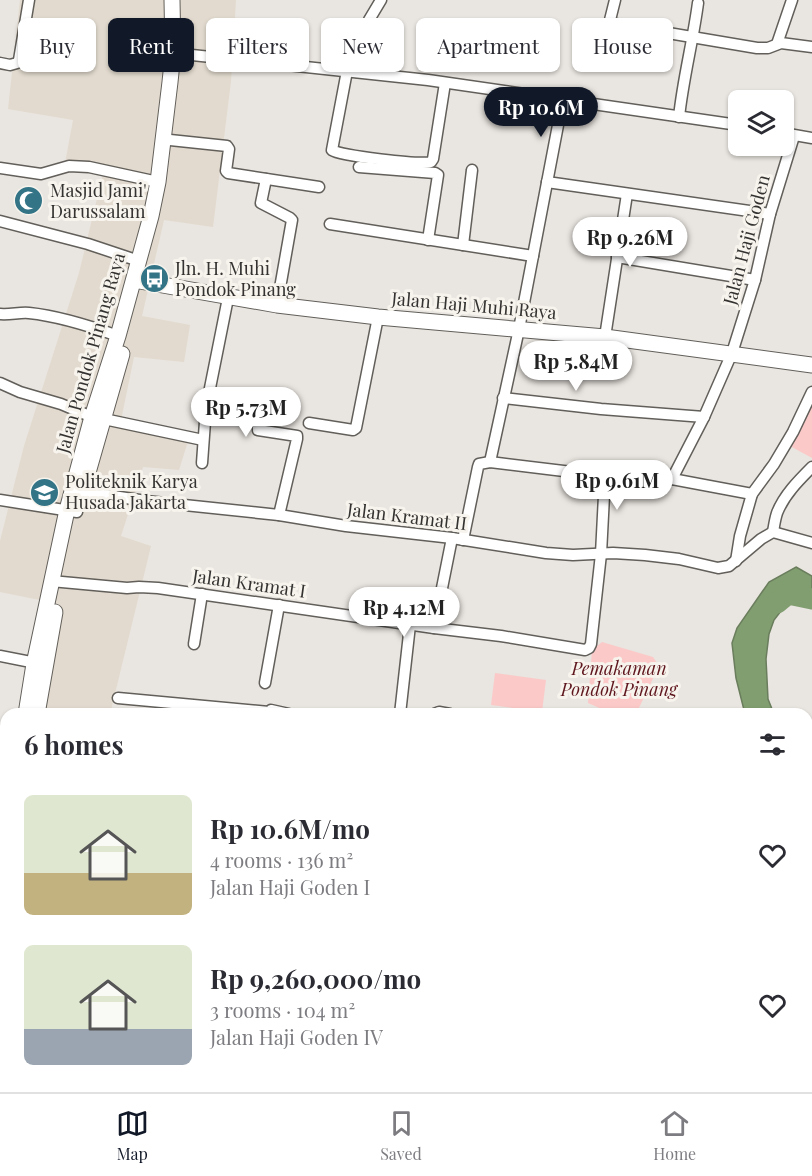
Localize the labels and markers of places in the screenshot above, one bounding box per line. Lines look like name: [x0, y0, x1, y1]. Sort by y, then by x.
pin: Rp 10.6M: [479, 87, 603, 138]
place label: Masjid Jami' Darussalam: [50, 178, 147, 223]
mosque icon: Masjid Jami' Darussalam: [13, 185, 45, 217]
pin: Rp 9.26M: [568, 217, 692, 268]
place label: Jln. H. Muhi Pondok Pinang: [174, 256, 296, 301]
bus stop icon: Jln. H. Muhi Pondok Pinang: [138, 263, 170, 295]
pin: Rp 5.84M: [514, 341, 638, 392]
pin: Rp 5.73M: [184, 387, 308, 438]
pin: Rp 9.61M: [555, 460, 679, 511]
place label: Politeknik Karya Husada Jakarta: [65, 469, 198, 514]
school or university icon: Politeknik Karya Husada Jakarta: [28, 476, 60, 508]
pin: Rp 4.12M: [342, 587, 466, 638]

